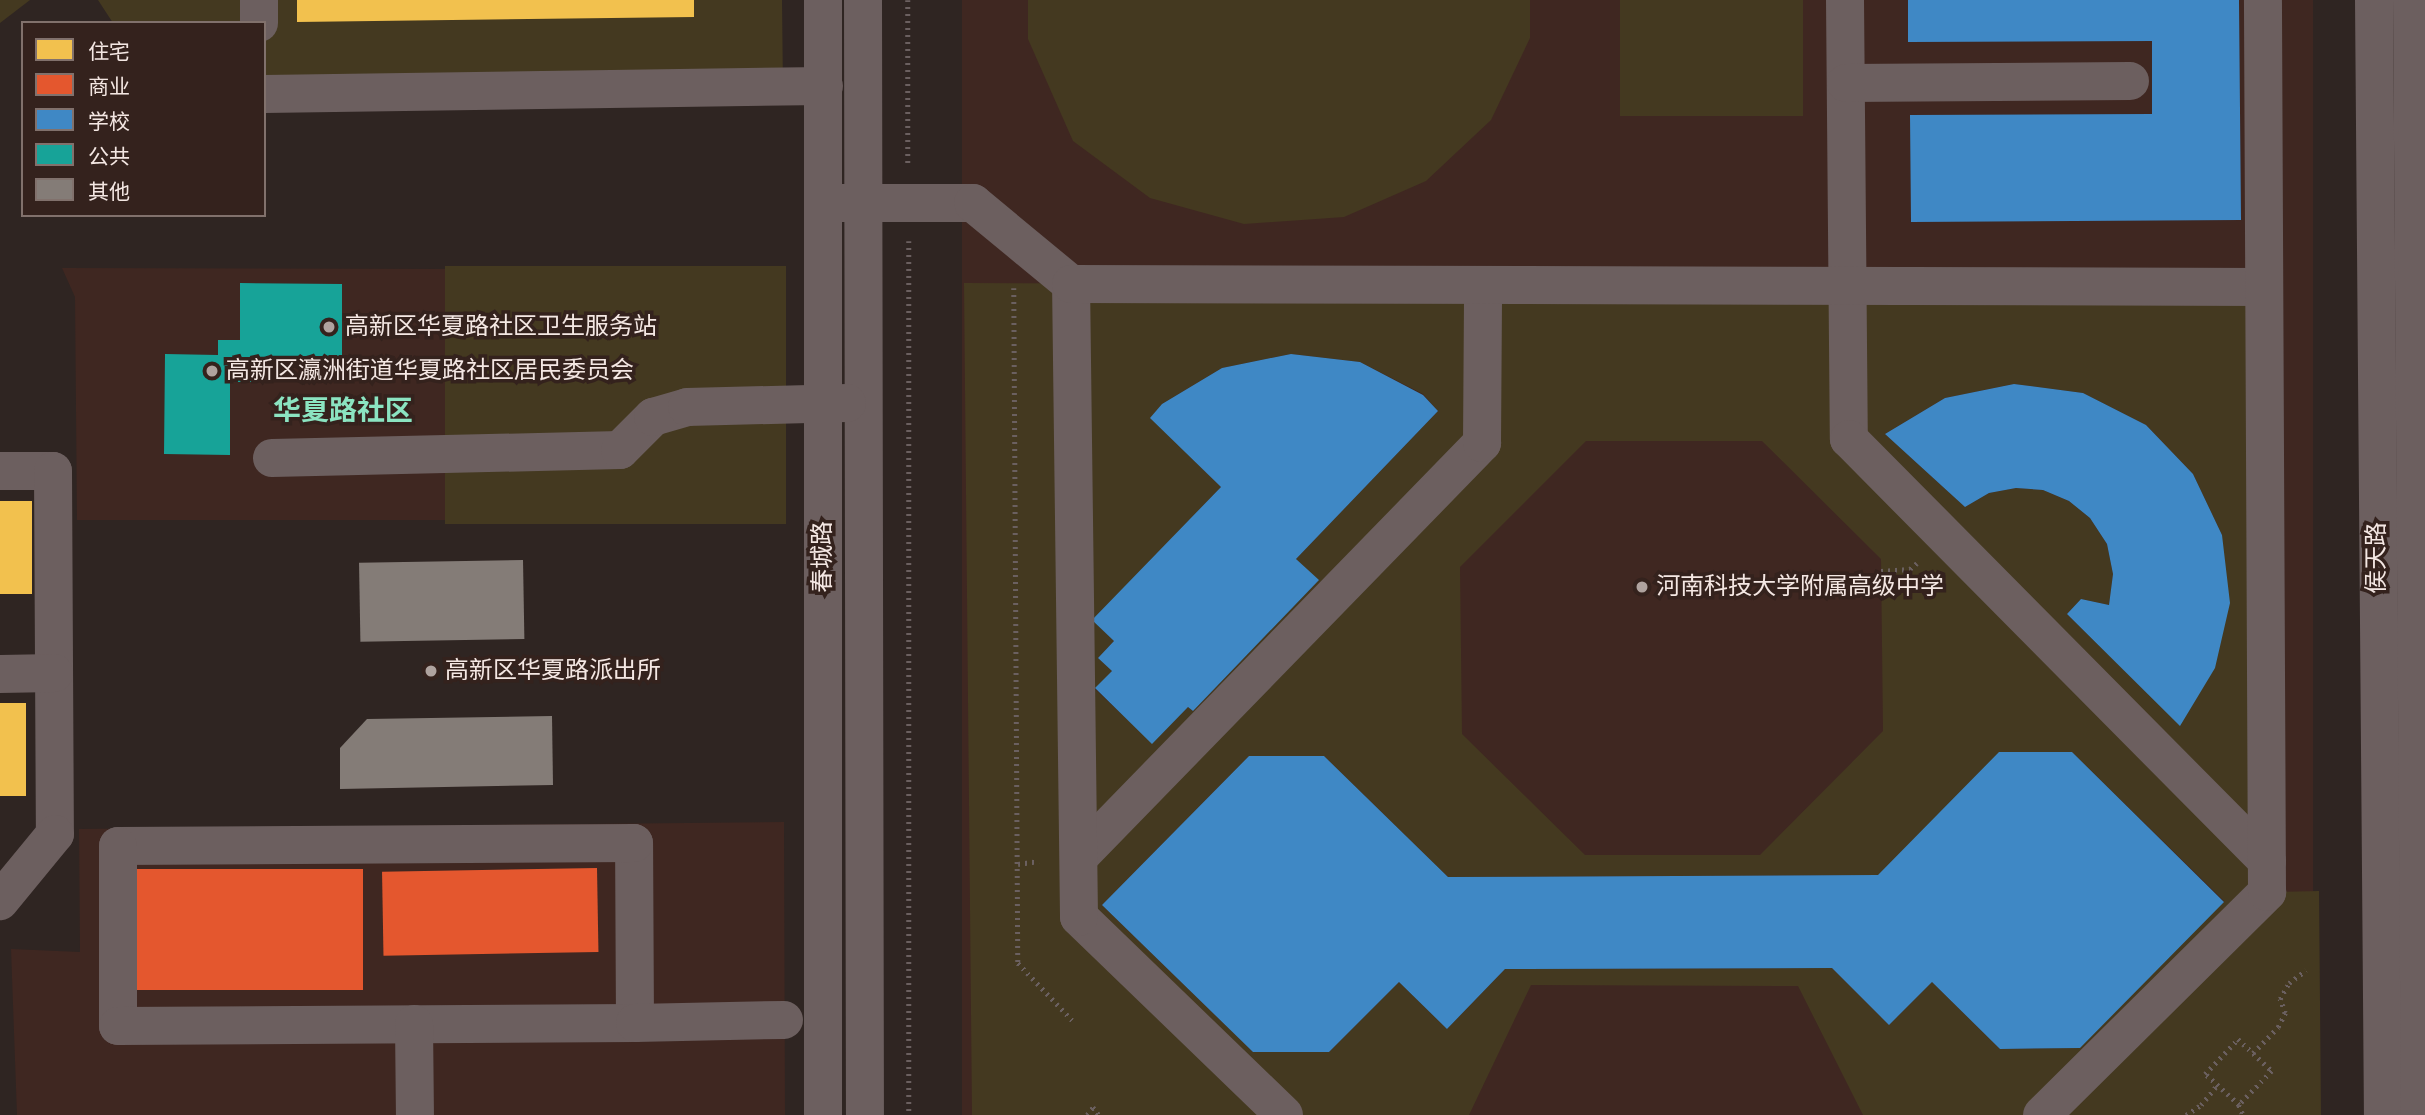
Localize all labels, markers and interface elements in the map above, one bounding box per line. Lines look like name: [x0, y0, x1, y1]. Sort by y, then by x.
legend: [21, 21, 266, 217]
text: 住宅: [88, 39, 130, 64]
text: 商业: [88, 74, 130, 99]
text: 学校: [88, 109, 130, 134]
text: 公共: [88, 144, 130, 169]
text: 其他: [88, 179, 130, 204]
place label: 高新区华夏路社区卫生服务站: [345, 313, 657, 341]
marker: 高新区华夏路社区卫生服务站: [319, 317, 339, 337]
place label: 高新区瀛洲街道华夏路社区居民委员会: [226, 357, 634, 385]
marker: 高新区瀛洲街道华夏路社区居民委员会: [204, 363, 220, 379]
district label: 华夏路社区: [273, 394, 413, 428]
street label: 春城路: [809, 521, 837, 593]
street label: 侯天路: [2363, 522, 2391, 594]
place label: 河南科技大学附属高级中学: [1656, 573, 1944, 601]
marker: 河南科技大学附属高级中学: [1634, 579, 1650, 595]
place label: 高新区华夏路派出所: [445, 657, 661, 685]
marker: 高新区华夏路派出所: [423, 663, 439, 679]

